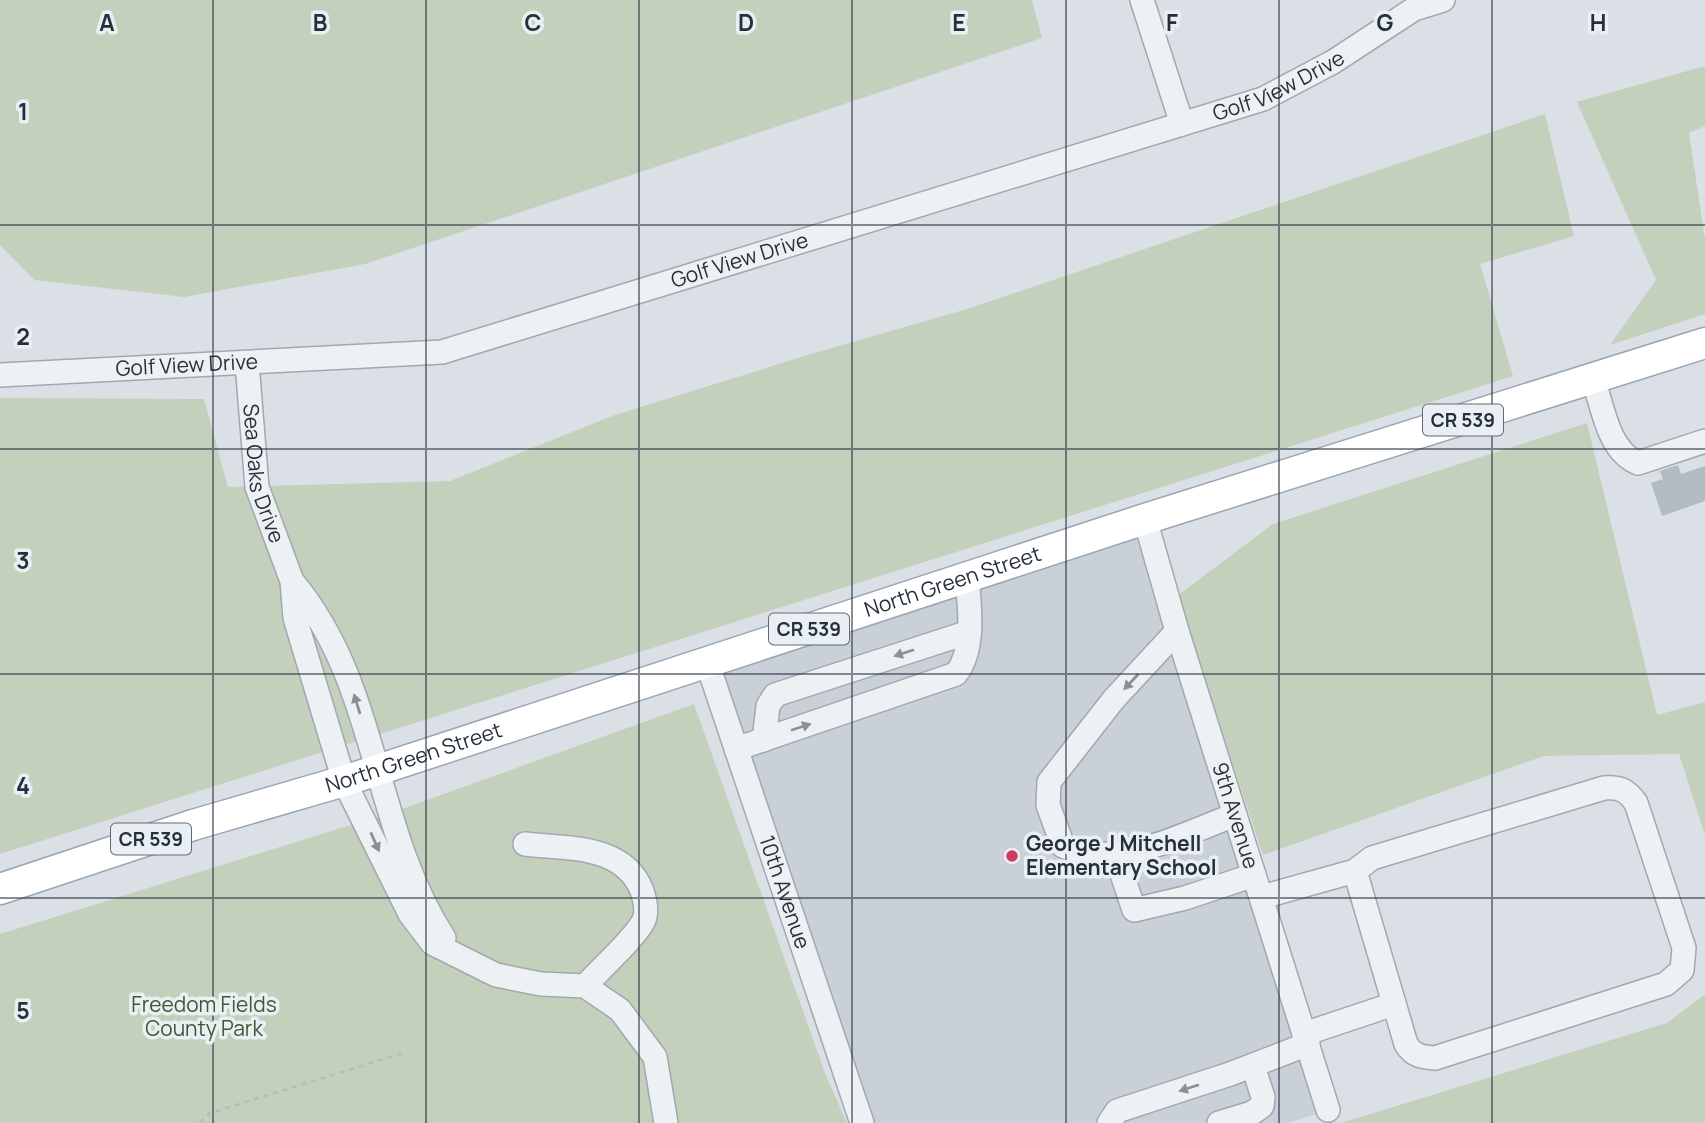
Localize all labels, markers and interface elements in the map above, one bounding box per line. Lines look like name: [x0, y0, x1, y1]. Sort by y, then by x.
text: A: [99, 6, 115, 38]
text: B: [313, 6, 327, 38]
text: C: [525, 6, 542, 38]
text: D: [738, 6, 754, 38]
text: E: [952, 6, 966, 38]
text: F: [1166, 6, 1178, 38]
text: G: [1377, 6, 1394, 38]
text: H: [1590, 6, 1606, 38]
street label: Golf View Drive: [1209, 43, 1350, 127]
text: 1: [18, 95, 28, 127]
street label: Golf View Drive: [667, 225, 811, 294]
text: 2: [16, 320, 30, 352]
street label: Golf View Drive: [115, 347, 258, 382]
street label: Sea Oaks Drive: [237, 402, 292, 547]
road number: CR 539: [1423, 404, 1503, 436]
street label: North Green Street: [860, 539, 1044, 623]
text: 3: [16, 544, 30, 576]
road number: CR 539: [769, 614, 849, 644]
one-way arrow: [893, 648, 914, 659]
one-way arrow: [1122, 673, 1139, 690]
one-way arrow: [352, 693, 362, 714]
street label: North Green Street: [322, 715, 505, 799]
one-way arrow: [790, 722, 811, 732]
street label: 9th Avenue: [1206, 759, 1266, 872]
text: 4: [16, 769, 30, 801]
road number: CR 539: [111, 824, 191, 854]
place label: George J Mitchell Elementary School: [1026, 829, 1217, 881]
one-way arrow: [370, 832, 381, 853]
street label: 10th Avenue: [753, 832, 817, 952]
marker: George J Mitchell Elementary School: [1004, 848, 1020, 864]
park label: Freedom Fields County Park: [131, 990, 277, 1042]
text: 5: [16, 994, 30, 1026]
one-way arrow: [1178, 1083, 1199, 1093]

